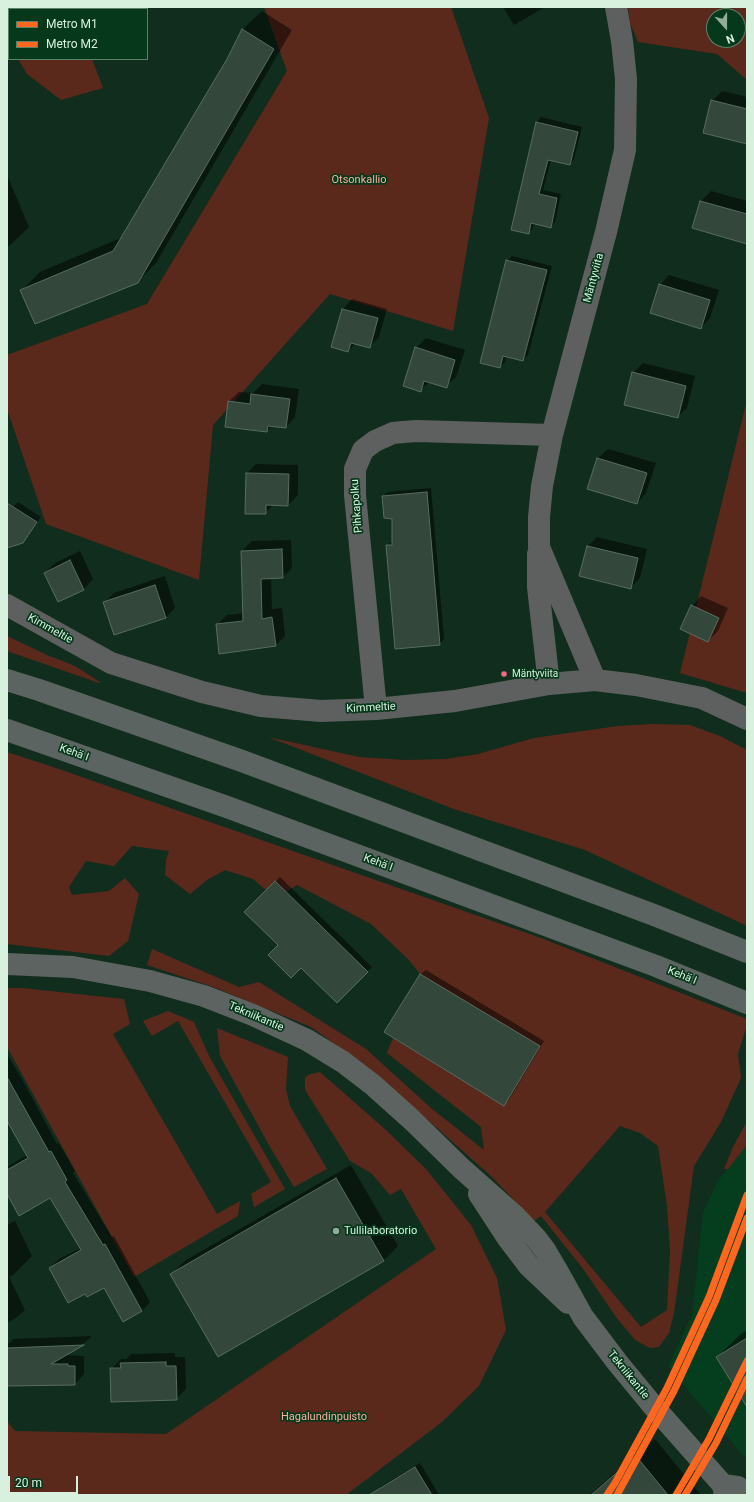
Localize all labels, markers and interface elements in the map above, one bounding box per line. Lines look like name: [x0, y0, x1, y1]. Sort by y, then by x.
legend: [8, 8, 148, 60]
north arrow: [706, 8, 746, 48]
text: Metro M1: [46, 17, 98, 31]
text: N: [724, 31, 736, 46]
text: Metro M2: [46, 37, 98, 51]
park label: Otsonkallio: [331, 173, 387, 187]
street label: Mäntyviita: [581, 252, 607, 304]
street label: Pihkapolku: [349, 479, 365, 533]
street label: Kimmeltie: [25, 611, 75, 647]
place label: Mäntyviita: [512, 668, 558, 680]
marker: Mäntyviita: [499, 669, 509, 679]
street label: Kimmeltie: [346, 700, 396, 716]
street label: Kehä I: [57, 742, 91, 764]
street label: Kehä I: [361, 852, 395, 874]
street label: Kehä I: [665, 964, 699, 988]
street label: Tekniikantie: [226, 999, 286, 1035]
place label: Tullilaboratorio: [344, 1224, 417, 1238]
marker: Tullilaboratorio: [331, 1226, 341, 1236]
street label: Tekniikantie: [604, 1348, 652, 1402]
park label: Hagalundinpuisto: [281, 1410, 367, 1424]
scale bar: [10, 1468, 80, 1494]
text: 20 m: [15, 1476, 42, 1490]

